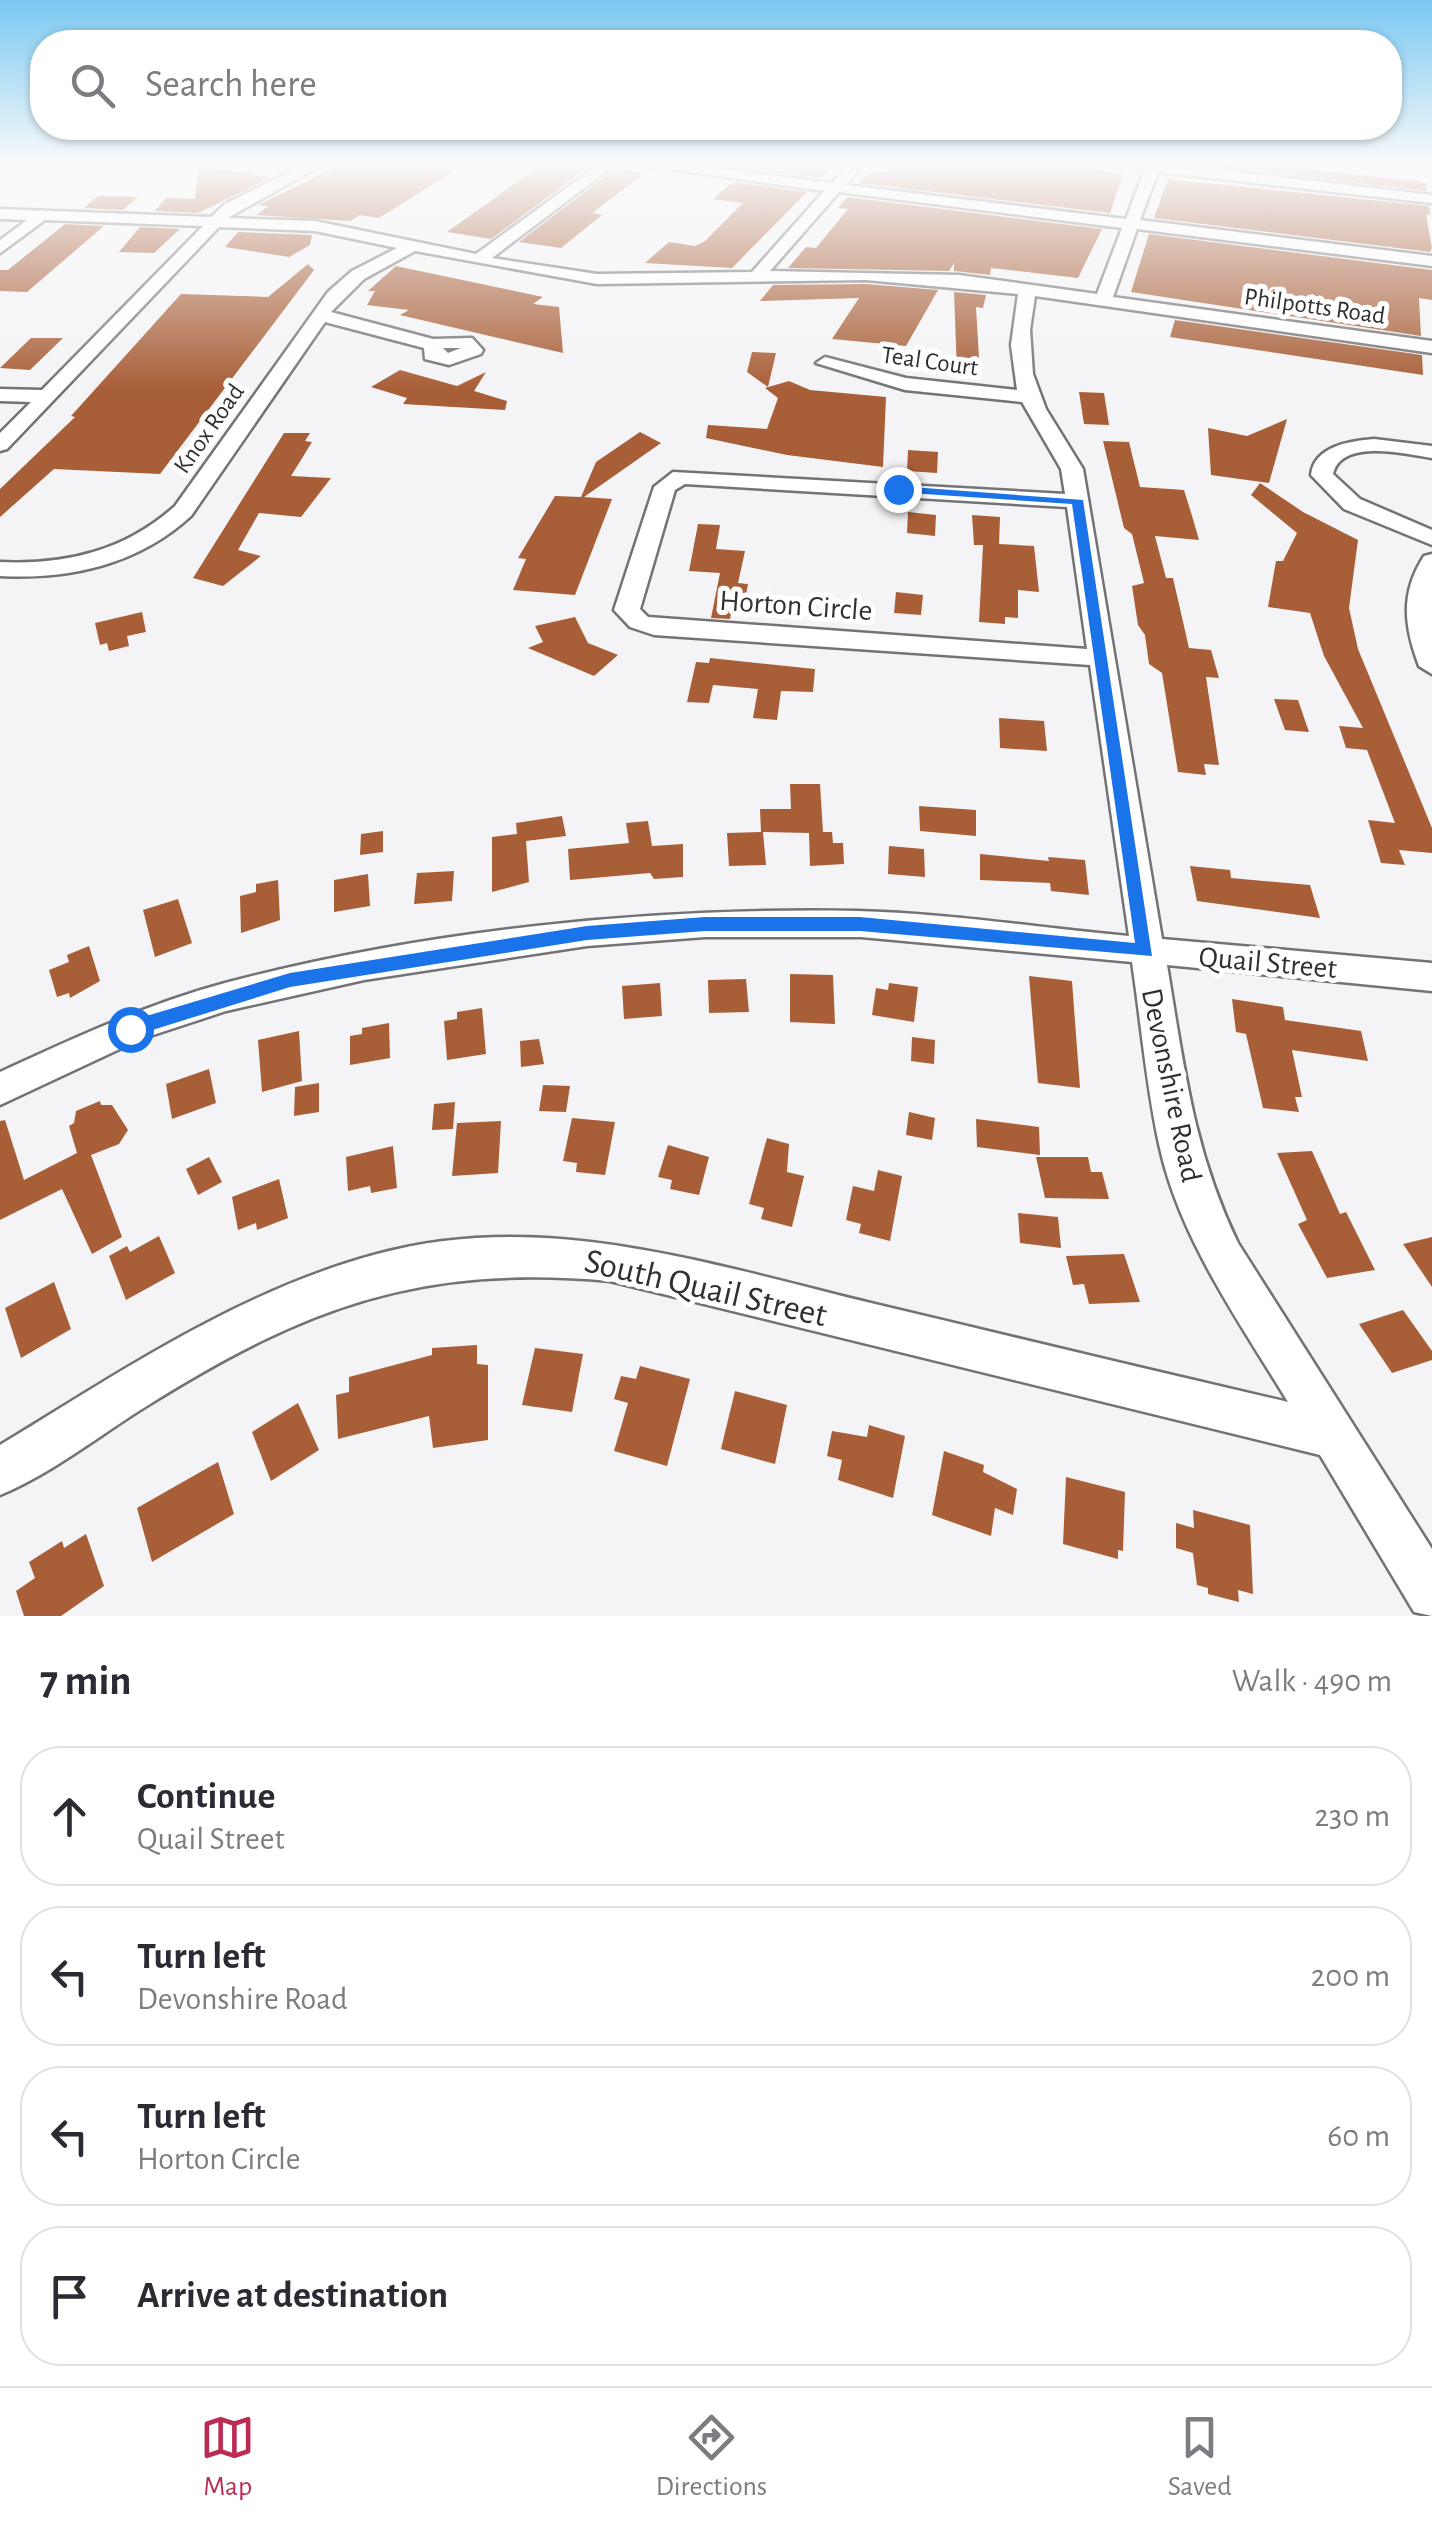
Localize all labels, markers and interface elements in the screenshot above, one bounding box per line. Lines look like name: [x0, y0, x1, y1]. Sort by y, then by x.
search box: [30, 30, 1402, 140]
icon: search: [65, 58, 120, 113]
text: Search here: [145, 66, 317, 104]
street label: Philpotts Road: [1243, 284, 1387, 329]
street label: Teal Court: [880, 342, 980, 381]
street label: Knox Road: [169, 379, 249, 478]
route end: [876, 467, 922, 513]
street label: Horton Circle: [718, 586, 873, 626]
street label: Quail Street: [1198, 942, 1339, 984]
street label: Devonshire Road: [1136, 986, 1206, 1185]
route start: [108, 1007, 154, 1053]
street label: South Quail Street: [581, 1244, 830, 1333]
text: 7 min: [40, 1660, 132, 1702]
text: Walk · 490 m: [1232, 1665, 1392, 1697]
text: Continue: [137, 1778, 275, 1816]
icon: ahead: [42, 1789, 97, 1844]
text: 230 m: [1314, 1800, 1390, 1832]
text: Quail Street: [137, 1823, 285, 1855]
text: Turn left: [137, 1938, 265, 1976]
icon: left: [42, 1949, 97, 2004]
text: 200 m: [1311, 1960, 1390, 1992]
text: Devonshire Road: [137, 1983, 348, 2015]
text: Turn left: [137, 2098, 265, 2136]
icon: left: [42, 2109, 97, 2164]
text: 60 m: [1327, 2120, 1390, 2152]
text: Horton Circle: [137, 2143, 301, 2175]
icon: arrive: [42, 2269, 97, 2324]
text: Arrive at destination: [137, 2277, 448, 2315]
tab: Map: [200, 2410, 255, 2504]
tab: Directions: [656, 2410, 767, 2504]
tab: Saved: [1168, 2410, 1232, 2504]

